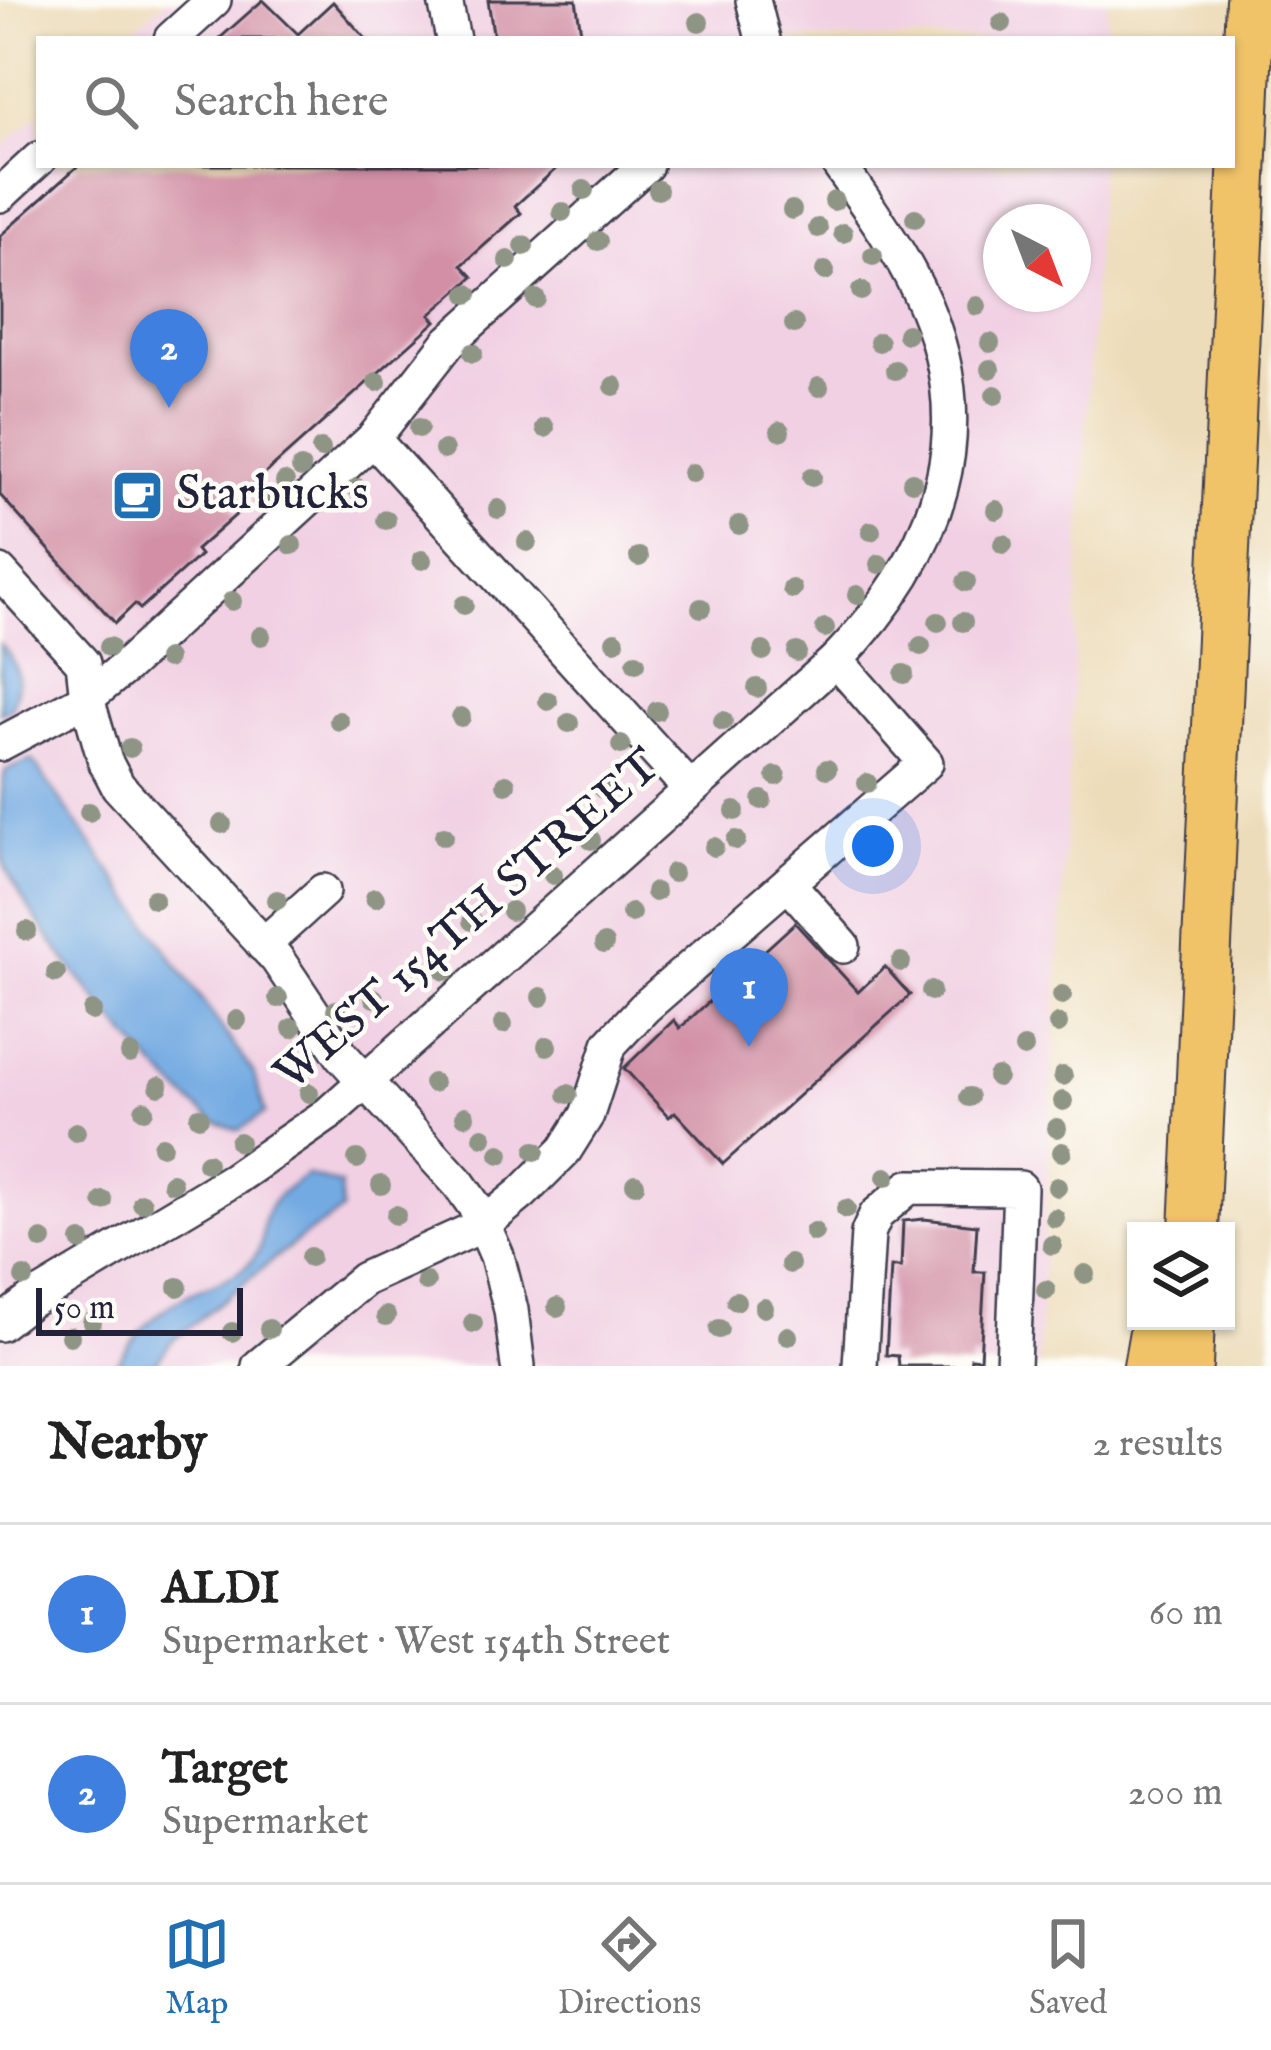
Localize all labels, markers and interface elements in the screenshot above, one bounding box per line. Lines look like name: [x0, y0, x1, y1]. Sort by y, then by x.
search box: [36, 36, 1235, 168]
icon: search: [78, 69, 144, 135]
text: Search here: [174, 74, 388, 131]
north arrow: [983, 204, 1091, 312]
pin: 2: [130, 309, 208, 408]
place label: Starbucks: [176, 465, 369, 525]
cafe icon: Starbucks: [109, 467, 165, 523]
street label: WEST 154TH STREET: [263, 737, 673, 1105]
your location: [843, 816, 903, 876]
pin: 1: [710, 948, 788, 1047]
map controls: [1127, 1222, 1235, 1330]
button: layers: [1127, 1222, 1235, 1330]
scale bar: [36, 1282, 243, 1335]
text: 50 m: [54, 1288, 115, 1330]
text: Nearby: [48, 1412, 207, 1477]
text: 2 results: [1092, 1420, 1223, 1469]
text: ALDI: [162, 1561, 279, 1618]
text: 1: [80, 1589, 94, 1638]
text: 60 m: [1149, 1589, 1223, 1638]
text: Supermarket · West 154th Street: [162, 1618, 670, 1667]
text: Target: [162, 1741, 288, 1798]
text: 2: [78, 1769, 96, 1818]
text: 200 m: [1128, 1769, 1223, 1818]
text: Supermarket: [162, 1798, 369, 1847]
tab: Map: [164, 1911, 230, 2025]
tab: Directions: [558, 1911, 701, 2025]
tab: Saved: [1029, 1911, 1107, 2025]

